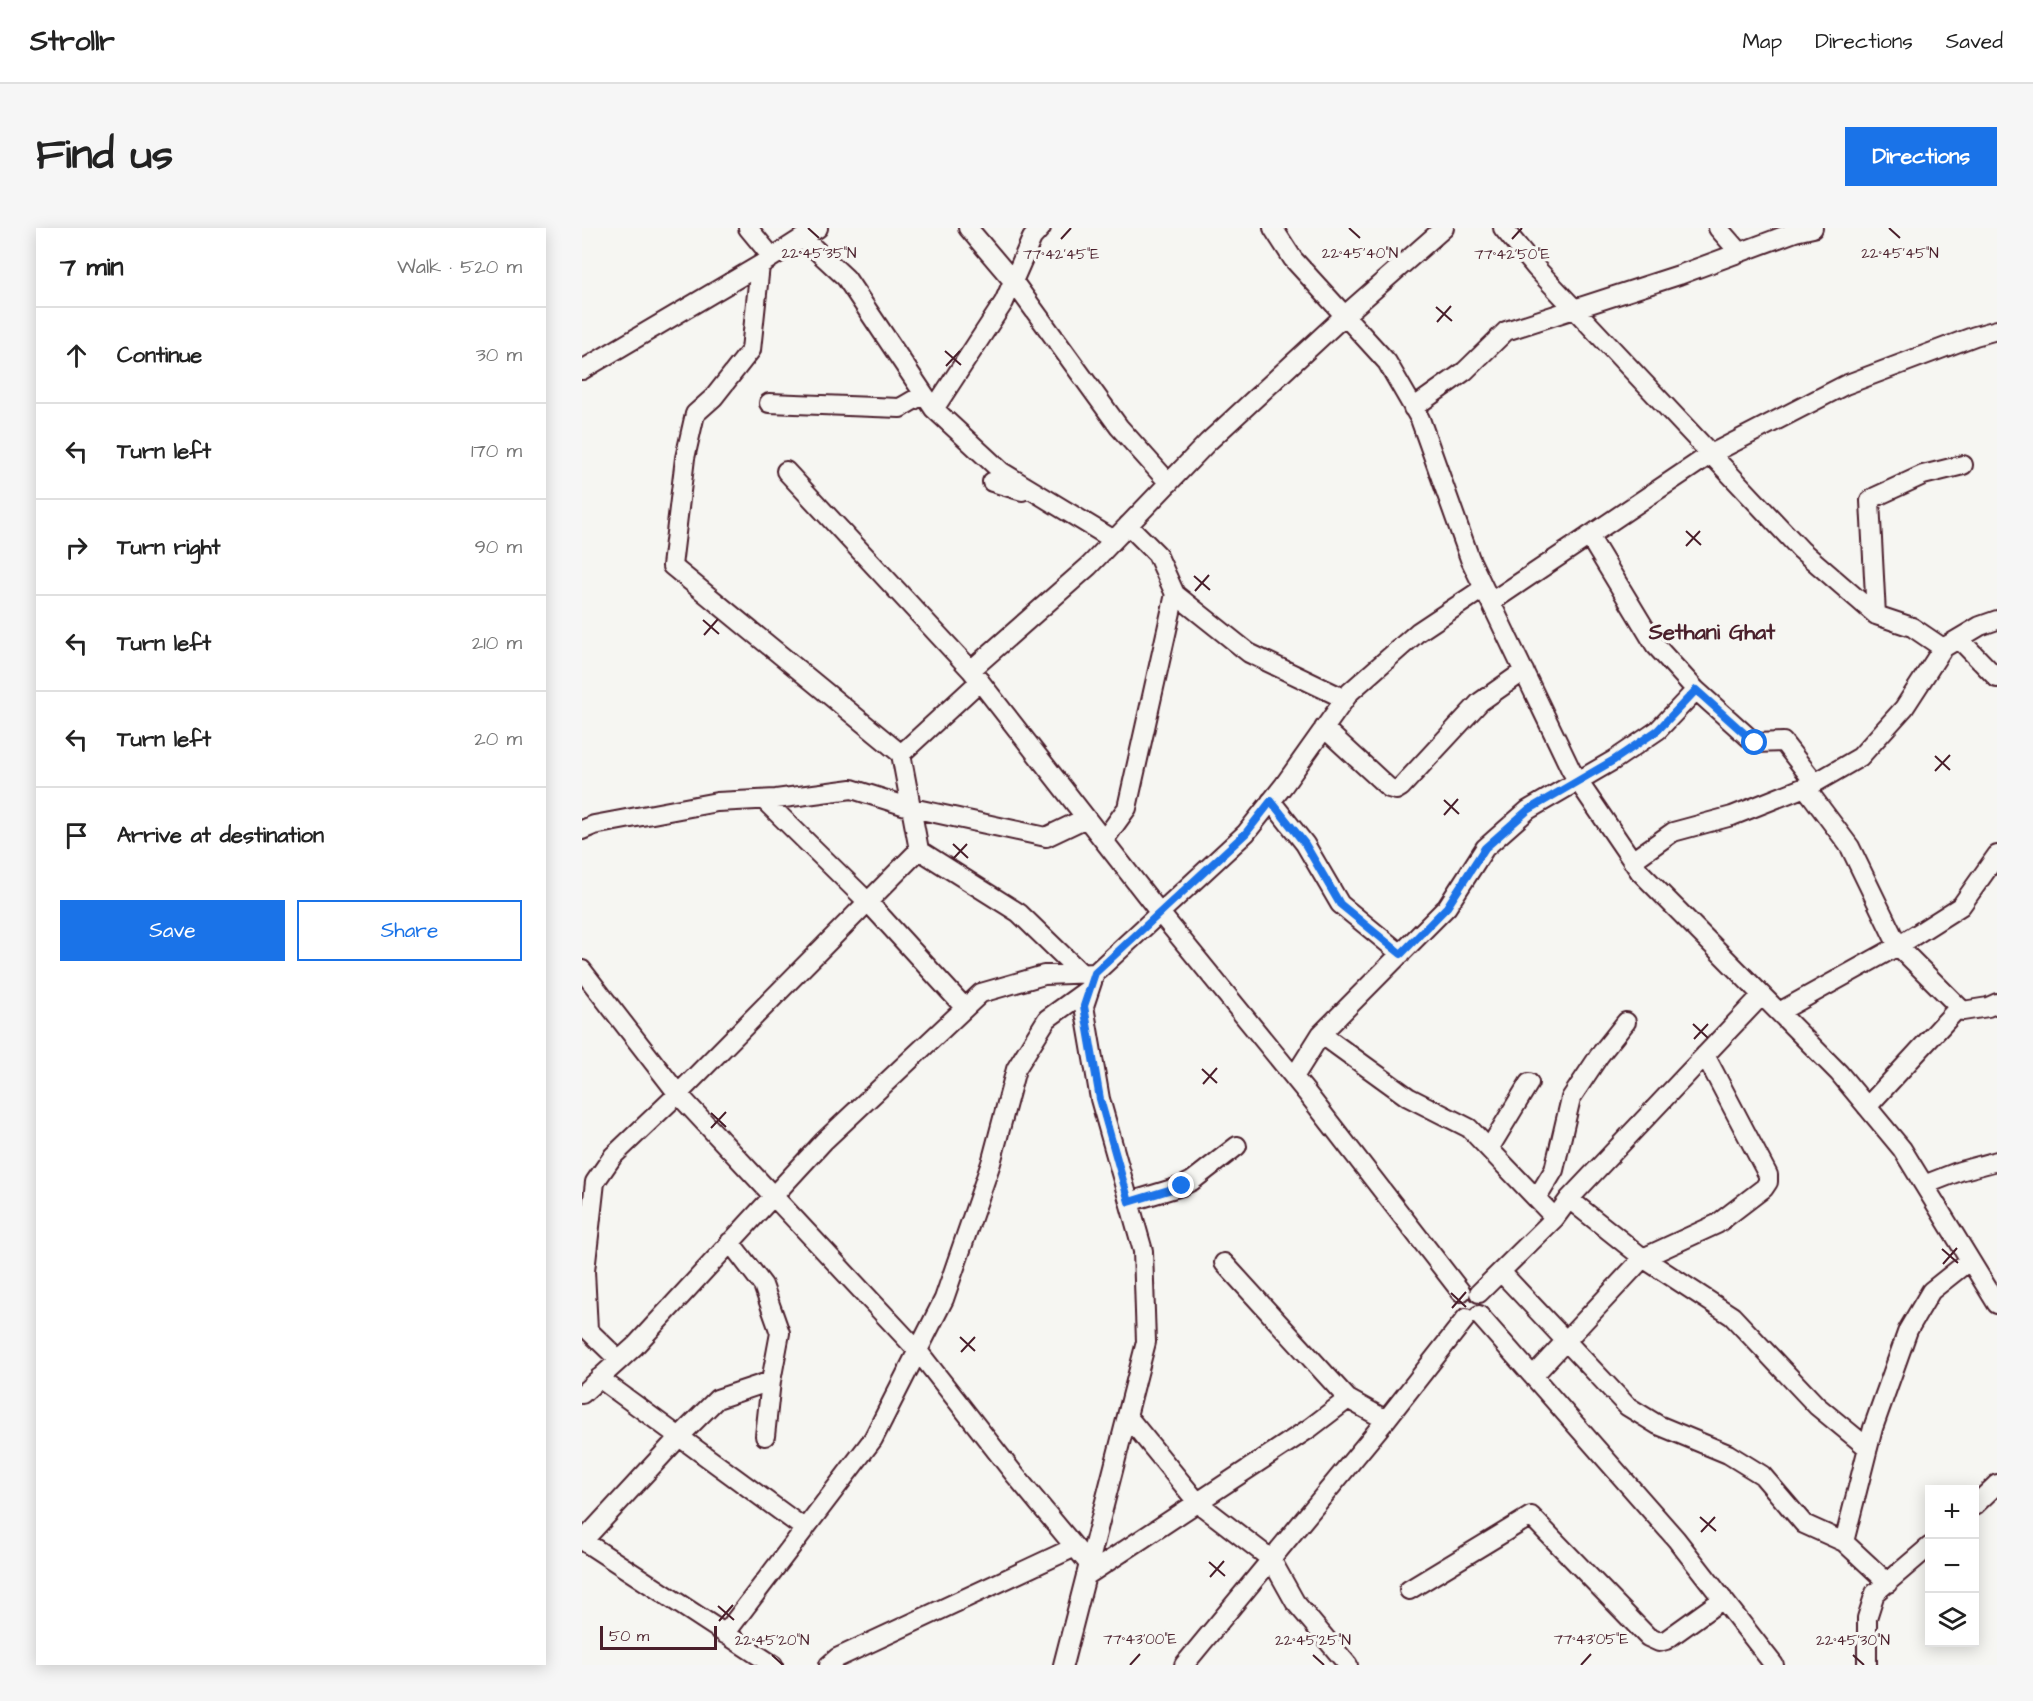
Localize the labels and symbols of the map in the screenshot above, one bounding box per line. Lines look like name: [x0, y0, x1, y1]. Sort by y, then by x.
text: 22°45'35"N: [782, 243, 856, 264]
text: 22°45'40"N: [1322, 243, 1398, 264]
text: 22°45'45"N: [1861, 243, 1939, 264]
text: 77°42'45"E: [1023, 244, 1099, 265]
text: 77°42'50"E: [1474, 244, 1550, 265]
district label: Sethani Ghat: [1648, 617, 1776, 648]
route start: [1741, 729, 1767, 755]
route end: [1168, 1172, 1194, 1198]
scale bar: [600, 1623, 717, 1650]
text: 77°43'00"E: [1103, 1629, 1177, 1650]
text: 77°43'05"E: [1554, 1629, 1628, 1650]
text: 22°45'20"N: [735, 1630, 809, 1651]
text: 22°45'25"N: [1275, 1630, 1351, 1651]
text: 22°45'30"N: [1816, 1630, 1890, 1651]

